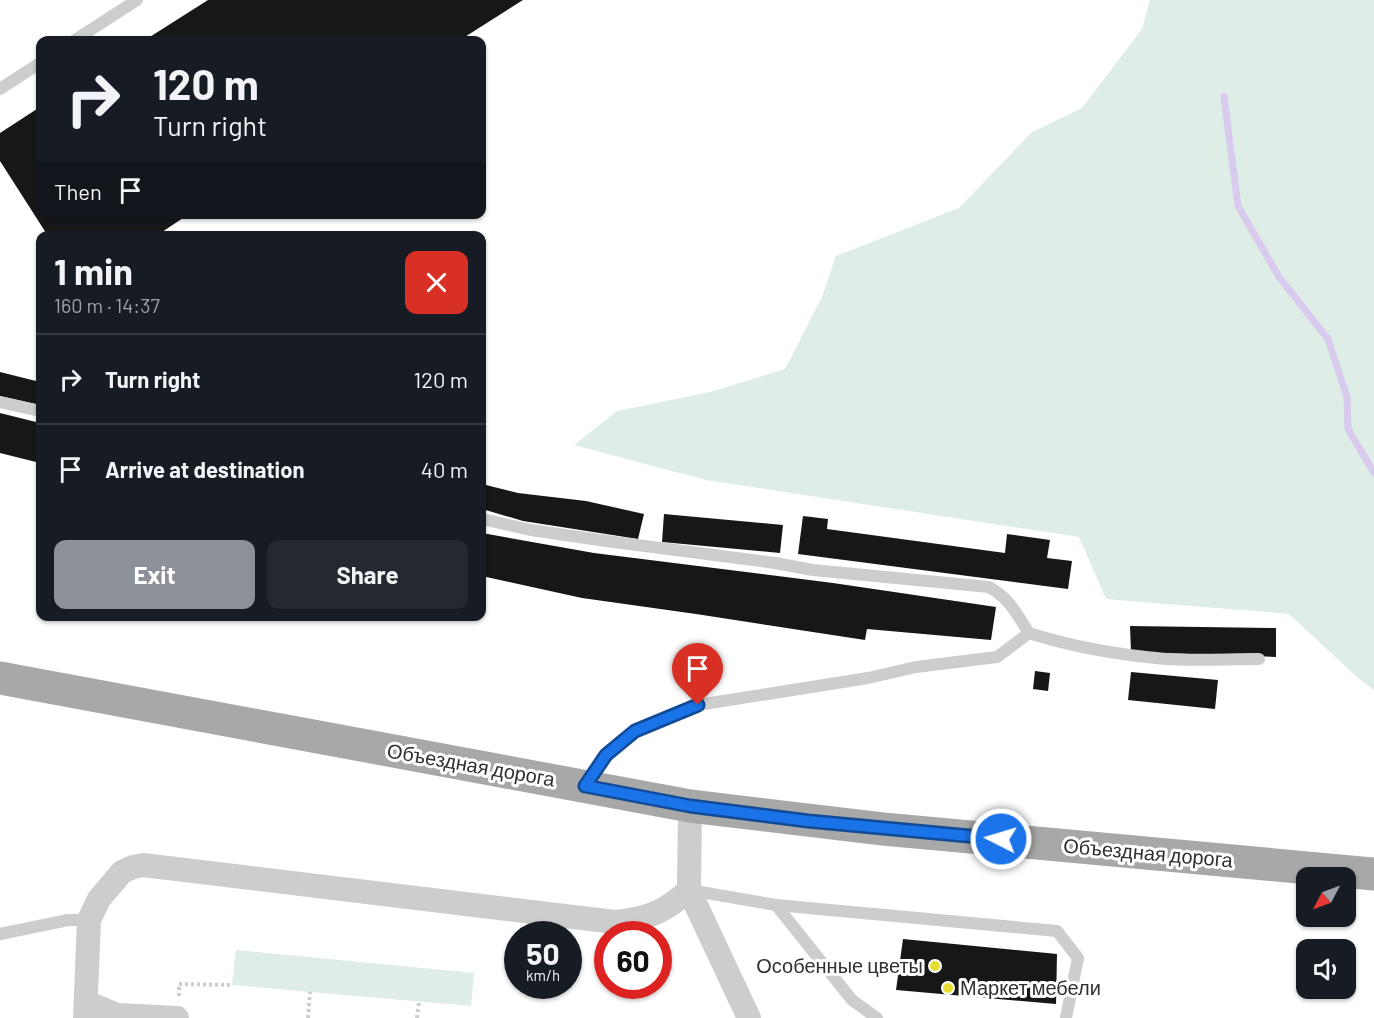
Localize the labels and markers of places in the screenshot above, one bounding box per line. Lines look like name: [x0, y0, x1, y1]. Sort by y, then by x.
pin: [672, 643, 723, 705]
place label: Особенные цветы: [756, 953, 923, 977]
marker: Особенные цветы: [928, 959, 942, 973]
place label: Маркет мебели: [960, 975, 1101, 999]
marker: Маркет мебели: [941, 981, 955, 995]

